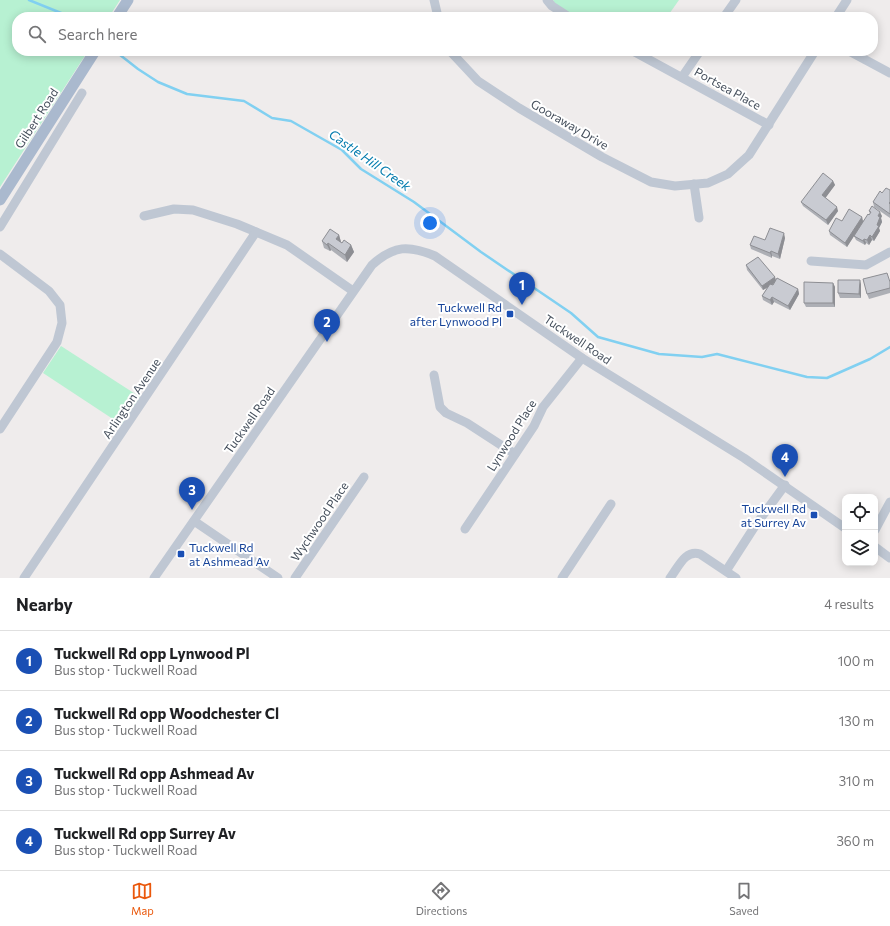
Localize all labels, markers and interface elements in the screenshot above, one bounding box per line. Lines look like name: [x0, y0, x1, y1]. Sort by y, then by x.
search box: [12, 12, 878, 56]
icon: search: [26, 23, 48, 45]
text: Search here: [58, 25, 137, 43]
street label: Portsea Place: [692, 64, 764, 112]
street label: Gilbert Road: [12, 85, 61, 150]
street label: Gooraway Drive: [529, 96, 611, 152]
water label: Castle Hill Creek: [326, 126, 415, 195]
your location: [420, 213, 440, 233]
pin: 1: [509, 272, 535, 305]
place label: Tuckwell Rd after Lynwood Pl: [410, 300, 502, 328]
pin: 2: [314, 309, 340, 342]
marker: Tuckwell Rd after Lynwood Pl: [505, 309, 515, 319]
street label: Tuckwell Road: [542, 311, 614, 367]
street label: Arlington Avenue: [99, 355, 163, 441]
street label: Tuckwell Road: [221, 384, 277, 456]
street label: Lynwood Place: [483, 397, 539, 473]
pin: 4: [772, 444, 798, 477]
pin: 3: [179, 477, 205, 510]
street label: Wychwood Place: [287, 479, 351, 563]
map controls: [842, 494, 878, 566]
button: locate: [842, 494, 878, 530]
place label: Tuckwell Rd at Surrey Av: [741, 501, 806, 529]
marker: Tuckwell Rd at Surrey Av: [809, 510, 819, 520]
button: layers: [842, 530, 878, 566]
place label: Tuckwell Rd at Ashmead Av: [189, 540, 269, 568]
marker: Tuckwell Rd at Ashmead Av: [176, 549, 186, 559]
text: Nearby: [16, 594, 73, 615]
text: 4 results: [824, 596, 874, 612]
text: Tuckwell Rd opp Lynwood Pl: [54, 644, 250, 662]
text: 1: [26, 653, 32, 669]
text: 100 m: [838, 653, 874, 669]
text: Bus stop · Tuckwell Road: [54, 662, 197, 678]
text: Tuckwell Rd opp Woodchester Cl: [54, 704, 279, 722]
text: 2: [25, 713, 33, 729]
text: 130 m: [839, 713, 874, 729]
text: Bus stop · Tuckwell Road: [54, 722, 197, 738]
text: Tuckwell Rd opp Ashmead Av: [54, 764, 254, 782]
text: 3: [25, 773, 33, 789]
text: 310 m: [839, 773, 874, 789]
text: Bus stop · Tuckwell Road: [54, 782, 197, 798]
text: Tuckwell Rd opp Surrey Av: [54, 824, 236, 842]
text: 4: [25, 833, 33, 849]
text: 360 m: [836, 833, 874, 849]
text: Bus stop · Tuckwell Road: [54, 842, 197, 858]
tab: Map: [131, 880, 154, 917]
tab: Directions: [416, 880, 467, 917]
tab: Saved: [729, 880, 759, 917]

